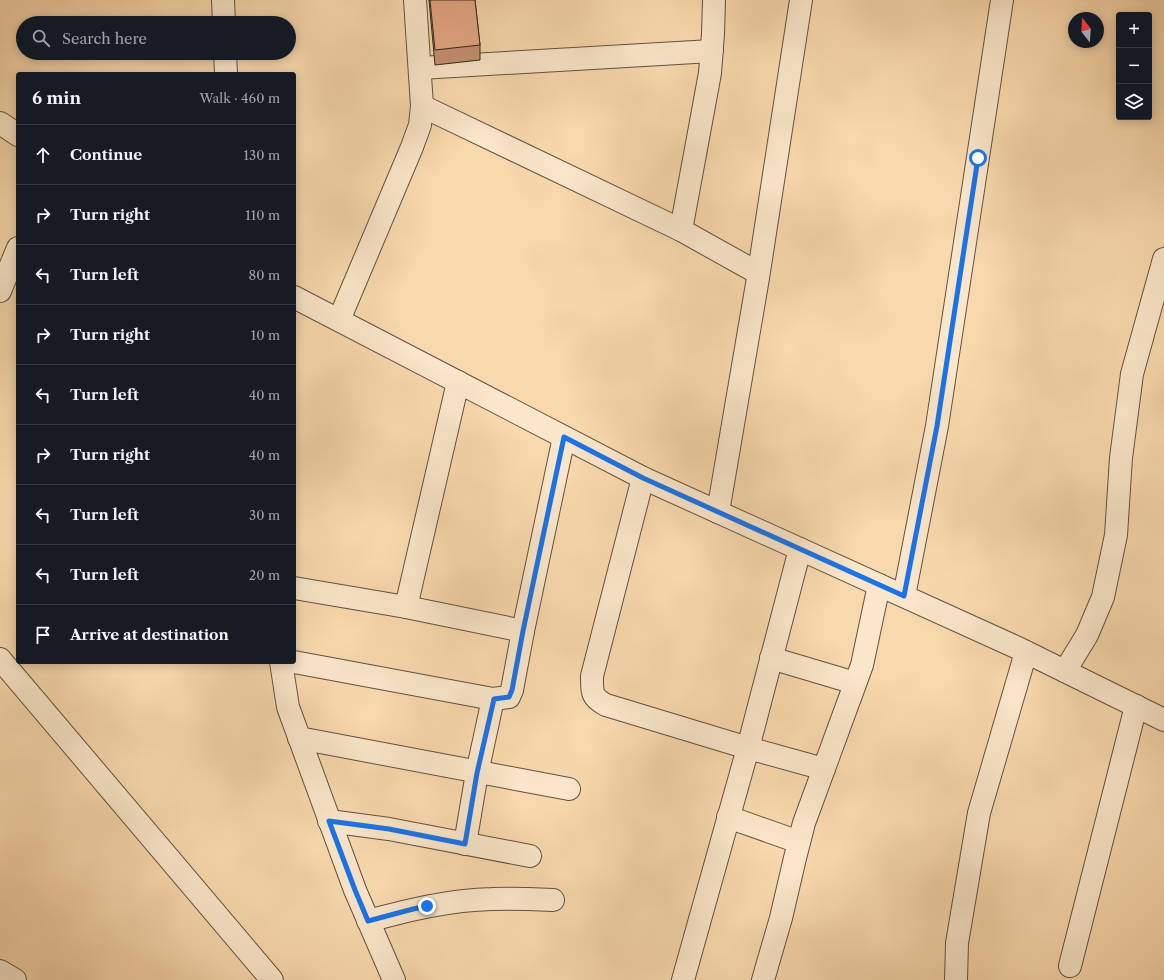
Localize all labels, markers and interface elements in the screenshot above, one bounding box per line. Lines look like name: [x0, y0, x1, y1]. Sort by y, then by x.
north arrow: [1068, 12, 1104, 48]
map controls: [1116, 12, 1152, 120]
button: +: [1116, 12, 1152, 48]
search box: [16, 16, 296, 60]
icon: search: [30, 27, 52, 49]
text: Search here: [62, 29, 147, 48]
button: −: [1116, 48, 1152, 84]
button: layers: [1116, 84, 1152, 120]
text: 6 min: [32, 88, 81, 108]
text: Walk · 460 m: [199, 90, 280, 106]
icon: ahead: [32, 144, 54, 166]
text: Continue: [70, 145, 142, 164]
text: 130 m: [244, 147, 280, 163]
route start: [969, 149, 987, 167]
icon: right: [32, 204, 54, 226]
text: Turn right: [70, 205, 150, 224]
text: 110 m: [245, 207, 280, 223]
icon: left: [32, 264, 54, 286]
text: Turn left: [70, 265, 139, 284]
text: 80 m: [248, 267, 280, 283]
icon: right: [32, 324, 54, 346]
text: Turn right: [70, 325, 150, 344]
text: 10 m: [251, 327, 280, 343]
icon: left: [32, 384, 54, 406]
text: Turn left: [70, 385, 139, 404]
text: 40 m: [249, 387, 280, 403]
icon: right: [32, 444, 54, 466]
text: Turn right: [70, 445, 150, 464]
text: 40 m: [249, 447, 280, 463]
icon: left: [32, 504, 54, 526]
text: Turn left: [70, 505, 139, 524]
text: 30 m: [249, 507, 280, 523]
icon: left: [32, 564, 54, 586]
text: Turn left: [70, 565, 139, 584]
text: 20 m: [249, 567, 280, 583]
icon: arrive: [32, 624, 54, 646]
text: Arrive at destination: [70, 625, 229, 644]
route end: [418, 897, 436, 915]

